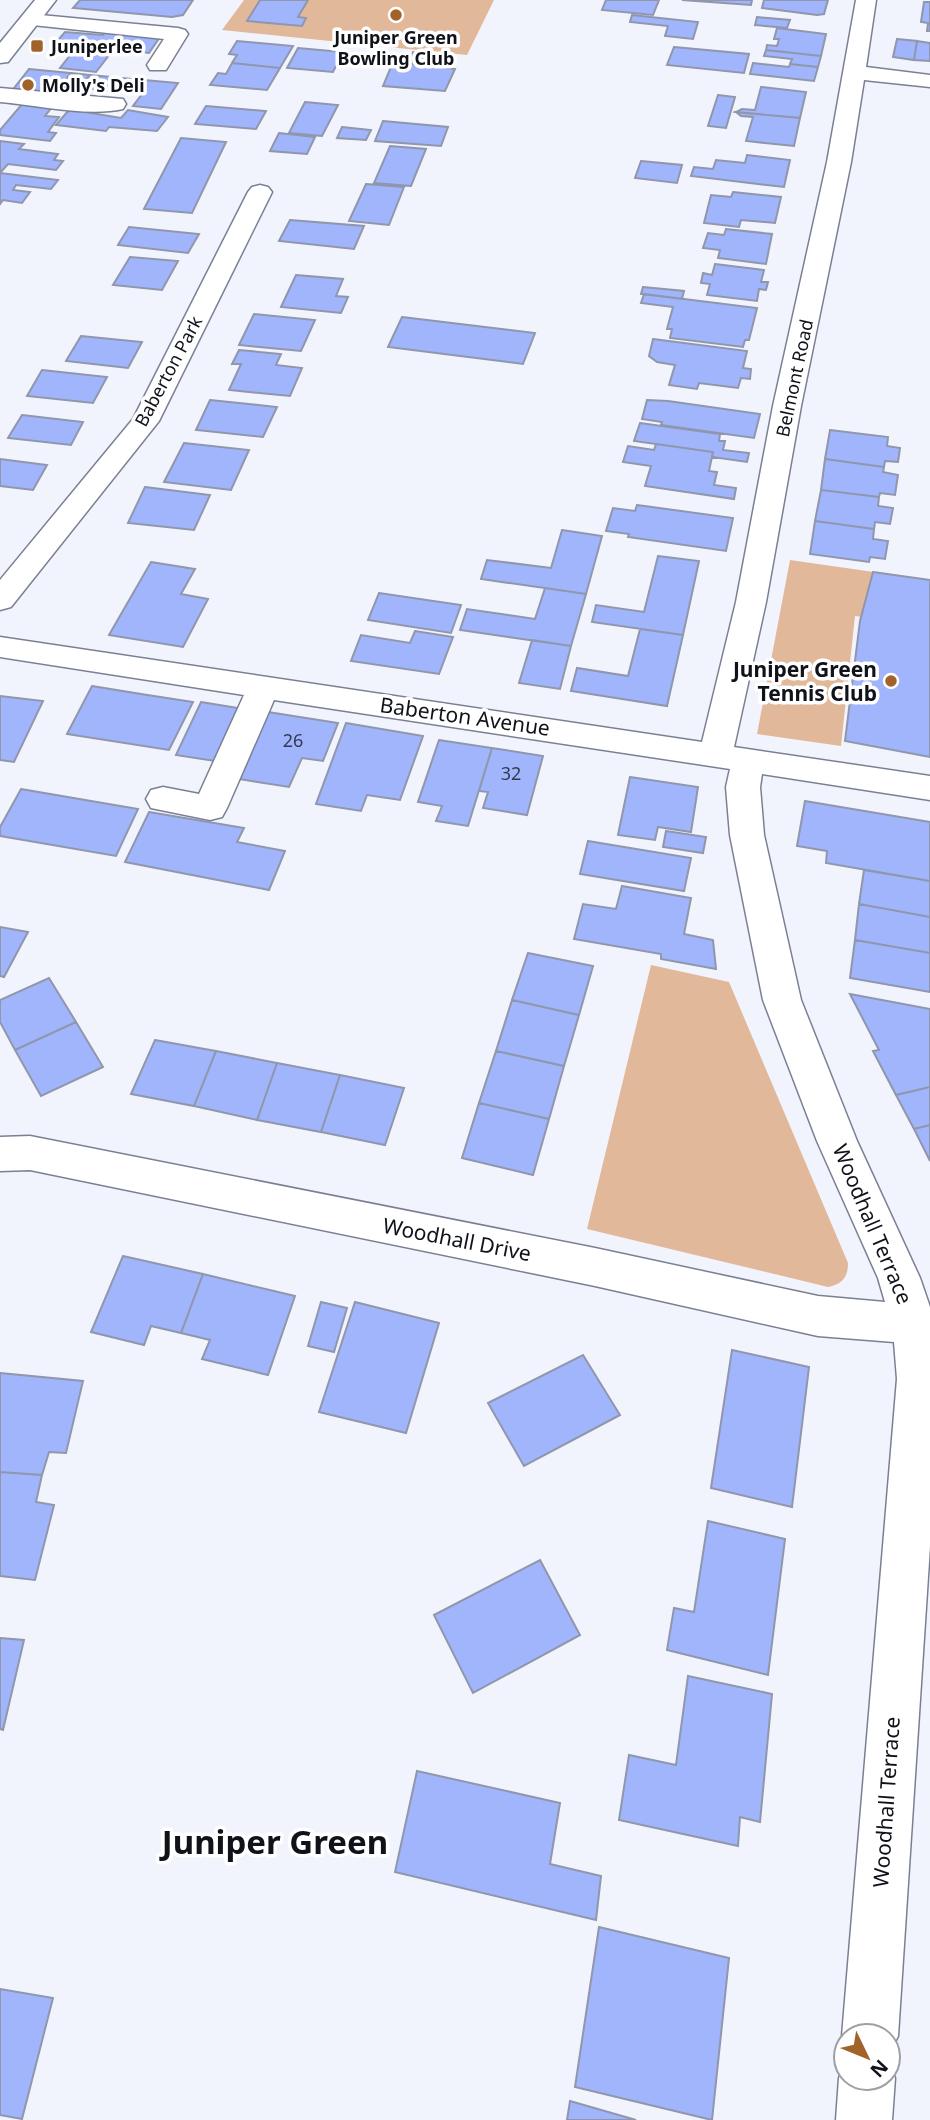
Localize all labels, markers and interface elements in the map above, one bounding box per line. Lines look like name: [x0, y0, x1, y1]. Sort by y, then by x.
marker: Juniper Green Bowling Club: [388, 7, 404, 23]
place label: Juniper Green Bowling Club: [332, 25, 458, 70]
place label: Juniperlee: [49, 34, 143, 58]
marker: Juniperlee: [29, 38, 45, 54]
place label: Molly's Deli: [42, 73, 145, 97]
marker: Molly's Deli: [20, 77, 36, 93]
street label: Baberton Park: [129, 311, 207, 430]
street label: Belmont Road: [770, 317, 818, 439]
place label: Juniper Green Tennis Club: [731, 655, 877, 707]
marker: Juniper Green Tennis Club: [883, 673, 899, 689]
street label: Baberton Avenue: [378, 690, 552, 742]
house number: 26: [283, 728, 303, 752]
house number: 32: [501, 761, 521, 785]
street label: Woodhall Terrace: [827, 1140, 919, 1308]
street label: Woodhall Drive: [380, 1211, 534, 1267]
street label: Woodhall Terrace: [866, 1716, 906, 1888]
district label: Juniper Green: [159, 1819, 388, 1864]
north arrow: [832, 2022, 902, 2092]
text: N: [865, 2054, 894, 2083]

